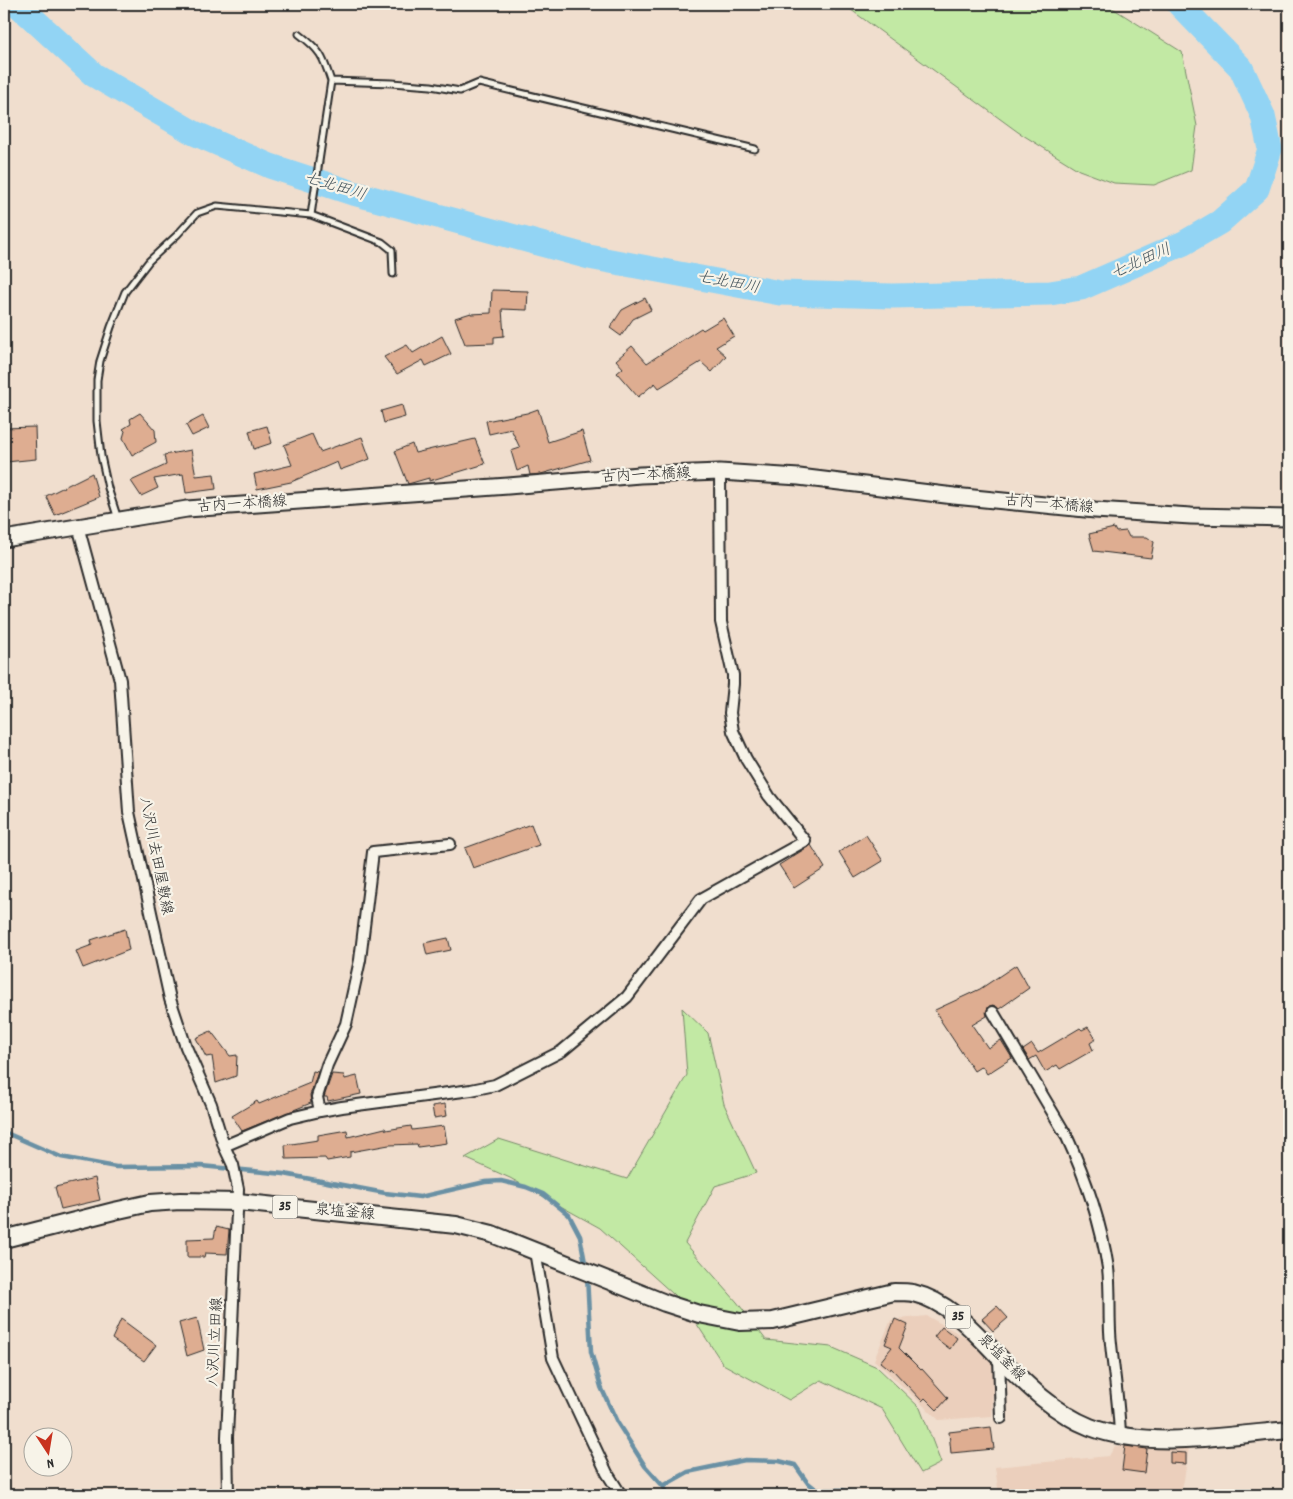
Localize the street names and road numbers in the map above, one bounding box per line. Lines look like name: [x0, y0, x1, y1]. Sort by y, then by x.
street label: 古内一本橋線: [600, 463, 692, 489]
street label: 古内一本橋線: [1003, 490, 1095, 520]
street label: 古内一本橋線: [196, 491, 288, 519]
street label: 八沢川去田屋敷線: [133, 795, 177, 917]
road number: 35: [272, 1196, 298, 1218]
street label: 泉塩釜線: [314, 1199, 376, 1227]
street label: 八沢川立田線: [203, 1296, 229, 1388]
road number: 35: [946, 1305, 970, 1328]
street label: 泉塩釜線: [972, 1329, 1030, 1387]

